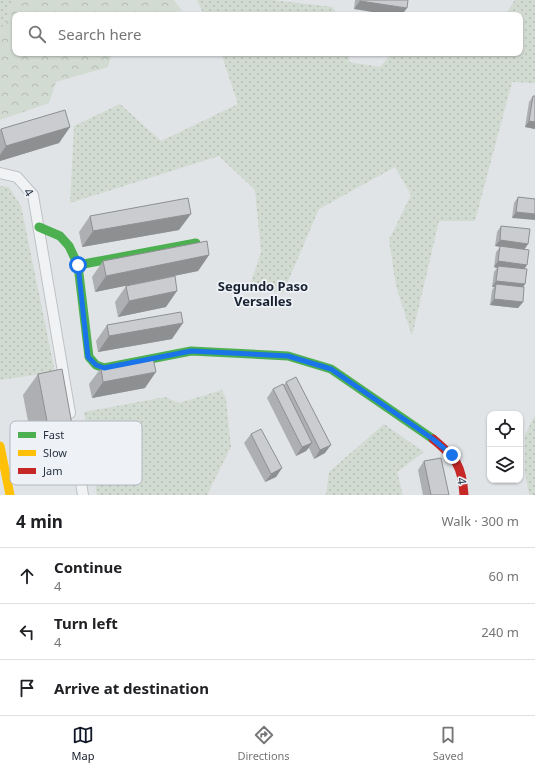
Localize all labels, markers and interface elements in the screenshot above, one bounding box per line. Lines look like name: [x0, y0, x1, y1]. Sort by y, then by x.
search box: [12, 12, 523, 56]
icon: search: [26, 23, 48, 45]
text: Search here: [58, 24, 141, 44]
street label: 4: [20, 184, 38, 200]
route start: [69, 256, 87, 274]
district label: Segundo Paso Versalles: [218, 277, 308, 310]
map controls: [487, 411, 523, 483]
button: locate: [487, 411, 523, 447]
legend: [10, 421, 142, 485]
text: Fast: [43, 427, 64, 442]
text: Slow: [43, 445, 67, 460]
route end: [443, 446, 461, 464]
button: layers: [487, 447, 523, 483]
text: Jam: [42, 463, 62, 478]
street label: 4: [453, 476, 471, 486]
text: 4 min: [16, 510, 63, 533]
text: Walk · 300 m: [441, 512, 519, 530]
text: Continue: [54, 557, 122, 577]
icon: ahead: [16, 565, 38, 587]
text: 60 m: [489, 567, 519, 585]
text: 4: [54, 577, 61, 595]
text: Turn left: [54, 613, 118, 633]
icon: left: [16, 621, 38, 643]
text: 240 m: [481, 623, 519, 641]
text: 4: [54, 633, 61, 651]
icon: arrive: [16, 677, 38, 699]
text: Arrive at destination: [54, 678, 209, 698]
tab: Map: [72, 724, 94, 763]
tab: Directions: [237, 724, 290, 763]
tab: Saved: [433, 724, 463, 763]

